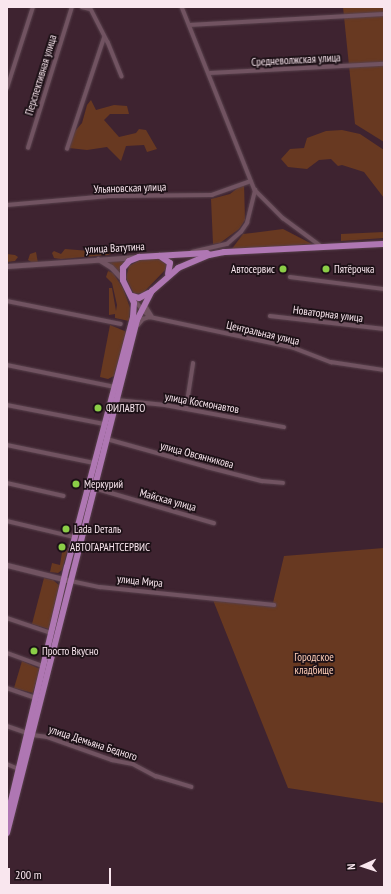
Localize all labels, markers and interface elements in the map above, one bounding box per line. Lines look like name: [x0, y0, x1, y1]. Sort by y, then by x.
street label: Перспективная улица: [22, 33, 60, 117]
street label: Средневолжская улица: [251, 51, 341, 69]
street label: Ульяновская улица: [93, 180, 167, 196]
street label: улица Ватутина: [85, 240, 145, 256]
place label: Автосервис: [231, 262, 275, 276]
place label: Пятёрочка: [334, 262, 375, 276]
marker: Автосервис: [278, 264, 288, 274]
marker: Пятёрочка: [321, 264, 331, 274]
street label: Новаторная улица: [292, 303, 364, 325]
street label: Центральная улица: [225, 318, 301, 348]
street label: улица Космонавтов: [164, 390, 240, 416]
place label: ФИЛАВТО: [106, 401, 145, 415]
marker: ФИЛАВТО: [93, 403, 103, 413]
street label: улица Овсянникова: [159, 439, 235, 471]
place label: Меркурий: [84, 477, 123, 491]
marker: Меркурий: [71, 479, 81, 489]
street label: Майская улица: [138, 486, 198, 514]
place label: Lada Dеталь: [74, 522, 121, 536]
marker: Lada Dеталь: [61, 524, 71, 534]
place label: АВТОГАРАНТСЕРВИС: [70, 540, 150, 554]
marker: АВТОГАРАНТСЕРВИС: [57, 542, 67, 552]
street label: улица Мира: [116, 572, 164, 590]
place label: Просто Вкусно: [42, 644, 99, 658]
marker: Просто Вкусно: [29, 646, 39, 656]
park label: Городское кладбище: [294, 651, 334, 677]
street label: улица Демьяна Бедного: [47, 722, 139, 764]
north arrow: [343, 846, 383, 886]
scale bar: [10, 860, 113, 886]
text: N: [344, 863, 358, 870]
text: 200 m: [15, 867, 42, 882]

